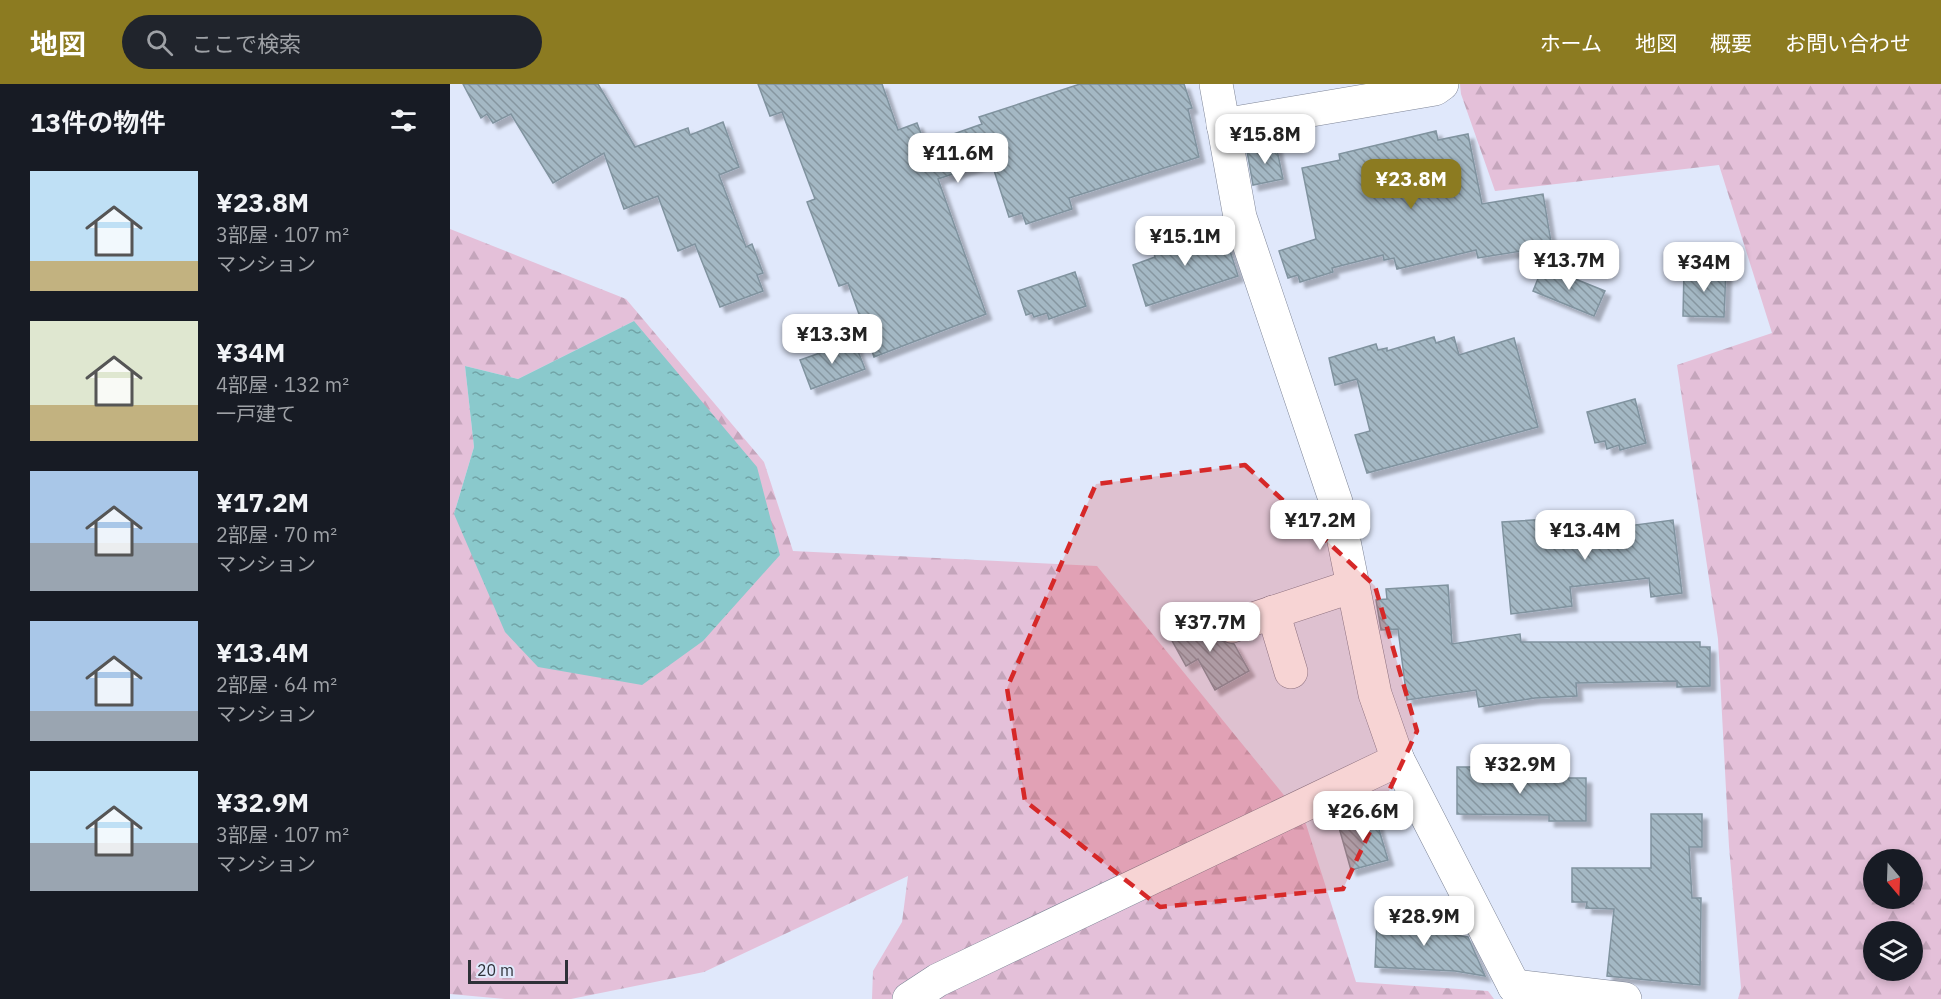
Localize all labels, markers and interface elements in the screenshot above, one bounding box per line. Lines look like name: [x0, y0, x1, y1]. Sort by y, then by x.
search box: [122, 15, 542, 69]
text: 地図: [30, 25, 86, 62]
icon: search: [143, 26, 176, 59]
text: ここで検索: [191, 29, 301, 58]
text: ホーム: [1540, 29, 1602, 57]
text: 地図: [1635, 29, 1677, 57]
text: 概要: [1710, 29, 1752, 57]
text: お問い合わせ: [1785, 29, 1911, 57]
icon: filters: [387, 104, 420, 137]
text: 13件の物件: [30, 105, 165, 139]
pin: ¥15.8M: [1216, 114, 1314, 165]
text: ¥15.8M: [1229, 120, 1301, 147]
pin: ¥11.6M: [909, 133, 1007, 184]
text: ¥11.6M: [922, 139, 994, 166]
pin: ¥23.8M: [1362, 159, 1460, 210]
text: ¥23.8M: [1375, 165, 1447, 192]
text: ¥23.8M: [216, 185, 309, 219]
icon: home: [78, 195, 150, 267]
pin: ¥15.1M: [1136, 216, 1234, 267]
text: 3部屋 · 107 m²: [216, 221, 349, 248]
text: ¥15.1M: [1149, 222, 1221, 249]
pin: ¥13.7M: [1520, 240, 1618, 291]
pin: ¥34M: [1668, 242, 1740, 293]
text: ¥13.7M: [1533, 246, 1605, 273]
text: ¥34M: [1677, 248, 1731, 275]
text: マンション: [216, 250, 316, 277]
pin: ¥13.3M: [783, 314, 881, 365]
text: ¥13.3M: [796, 320, 868, 347]
text: ¥34M: [216, 335, 285, 369]
icon: home: [78, 345, 150, 417]
text: 4部屋 · 132 m²: [216, 371, 349, 398]
text: 一戸建て: [216, 400, 296, 427]
text: ¥17.2M: [216, 485, 309, 519]
icon: home: [78, 495, 150, 567]
pin: ¥17.2M: [1271, 500, 1369, 551]
text: ¥17.2M: [1284, 506, 1356, 533]
pin: ¥13.4M: [1536, 510, 1634, 561]
text: ¥13.4M: [1549, 516, 1621, 543]
text: 2部屋 · 70 m²: [216, 521, 337, 548]
text: マンション: [216, 550, 316, 577]
pin: ¥37.7M: [1161, 602, 1259, 653]
text: ¥37.7M: [1174, 608, 1246, 635]
text: ¥13.4M: [216, 635, 309, 669]
icon: home: [78, 645, 150, 717]
text: 2部屋 · 64 m²: [216, 671, 337, 698]
text: マンション: [216, 700, 316, 727]
pin: ¥32.9M: [1471, 744, 1569, 795]
text: ¥32.9M: [1484, 750, 1556, 777]
text: ¥32.9M: [216, 785, 309, 819]
pin: ¥26.6M: [1314, 791, 1412, 842]
icon: home: [78, 795, 150, 867]
text: ¥26.6M: [1327, 797, 1399, 824]
text: 3部屋 · 107 m²: [216, 821, 349, 848]
north arrow: [1863, 849, 1923, 909]
map controls: [1863, 849, 1923, 981]
text: マンション: [216, 850, 316, 877]
pin: ¥28.9M: [1375, 896, 1473, 947]
text: ¥28.9M: [1388, 902, 1460, 929]
button: layers: [1863, 921, 1923, 981]
scale bar: [468, 957, 568, 984]
text: 20 m: [477, 960, 514, 980]

